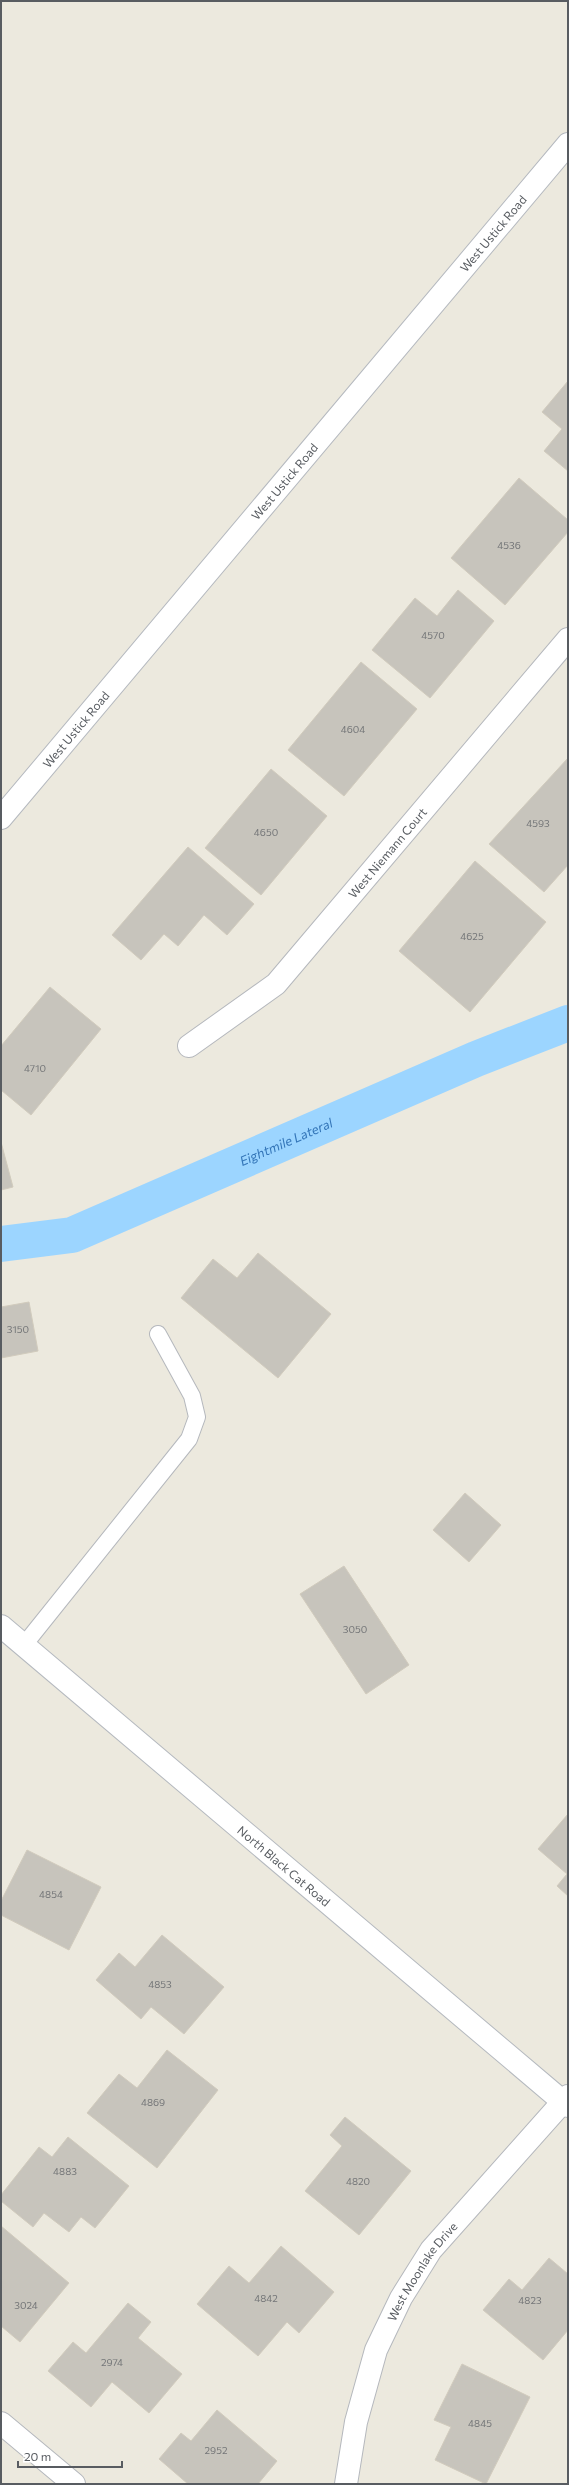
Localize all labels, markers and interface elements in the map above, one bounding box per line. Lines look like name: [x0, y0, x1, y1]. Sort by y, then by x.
street label: West Ustick Road: [457, 192, 529, 274]
street label: West Ustick Road: [248, 440, 320, 522]
house number: 4536: [497, 539, 521, 551]
house number: 4570: [421, 629, 445, 641]
street label: West Ustick Road: [40, 688, 112, 770]
house number: 4604: [341, 723, 365, 735]
street label: West Niemann Court: [345, 805, 429, 900]
house number: 4593: [526, 817, 550, 829]
house number: 4650: [254, 826, 278, 838]
house number: 4625: [460, 930, 484, 942]
house number: 4710: [24, 1062, 46, 1074]
water label: Eightmile Lateral: [237, 1114, 336, 1169]
house number: 3150: [7, 1323, 29, 1335]
house number: 3050: [343, 1623, 367, 1635]
street label: North Black Cat Road: [235, 1823, 333, 1909]
house number: 4854: [39, 1888, 63, 1900]
house number: 4853: [148, 1978, 172, 1990]
house number: 4869: [141, 2096, 165, 2108]
house number: 4883: [53, 2165, 77, 2177]
house number: 4820: [346, 2175, 370, 2187]
street label: West Moonlake Drive: [384, 2219, 460, 2323]
house number: 4842: [254, 2292, 278, 2304]
house number: 4823: [518, 2294, 542, 2306]
house number: 3024: [14, 2299, 38, 2311]
house number: 2974: [101, 2356, 123, 2368]
house number: 4845: [468, 2417, 492, 2429]
scale bar: [18, 2443, 122, 2469]
house number: 2952: [205, 2444, 228, 2456]
text: 20 m: [24, 2449, 51, 2463]

